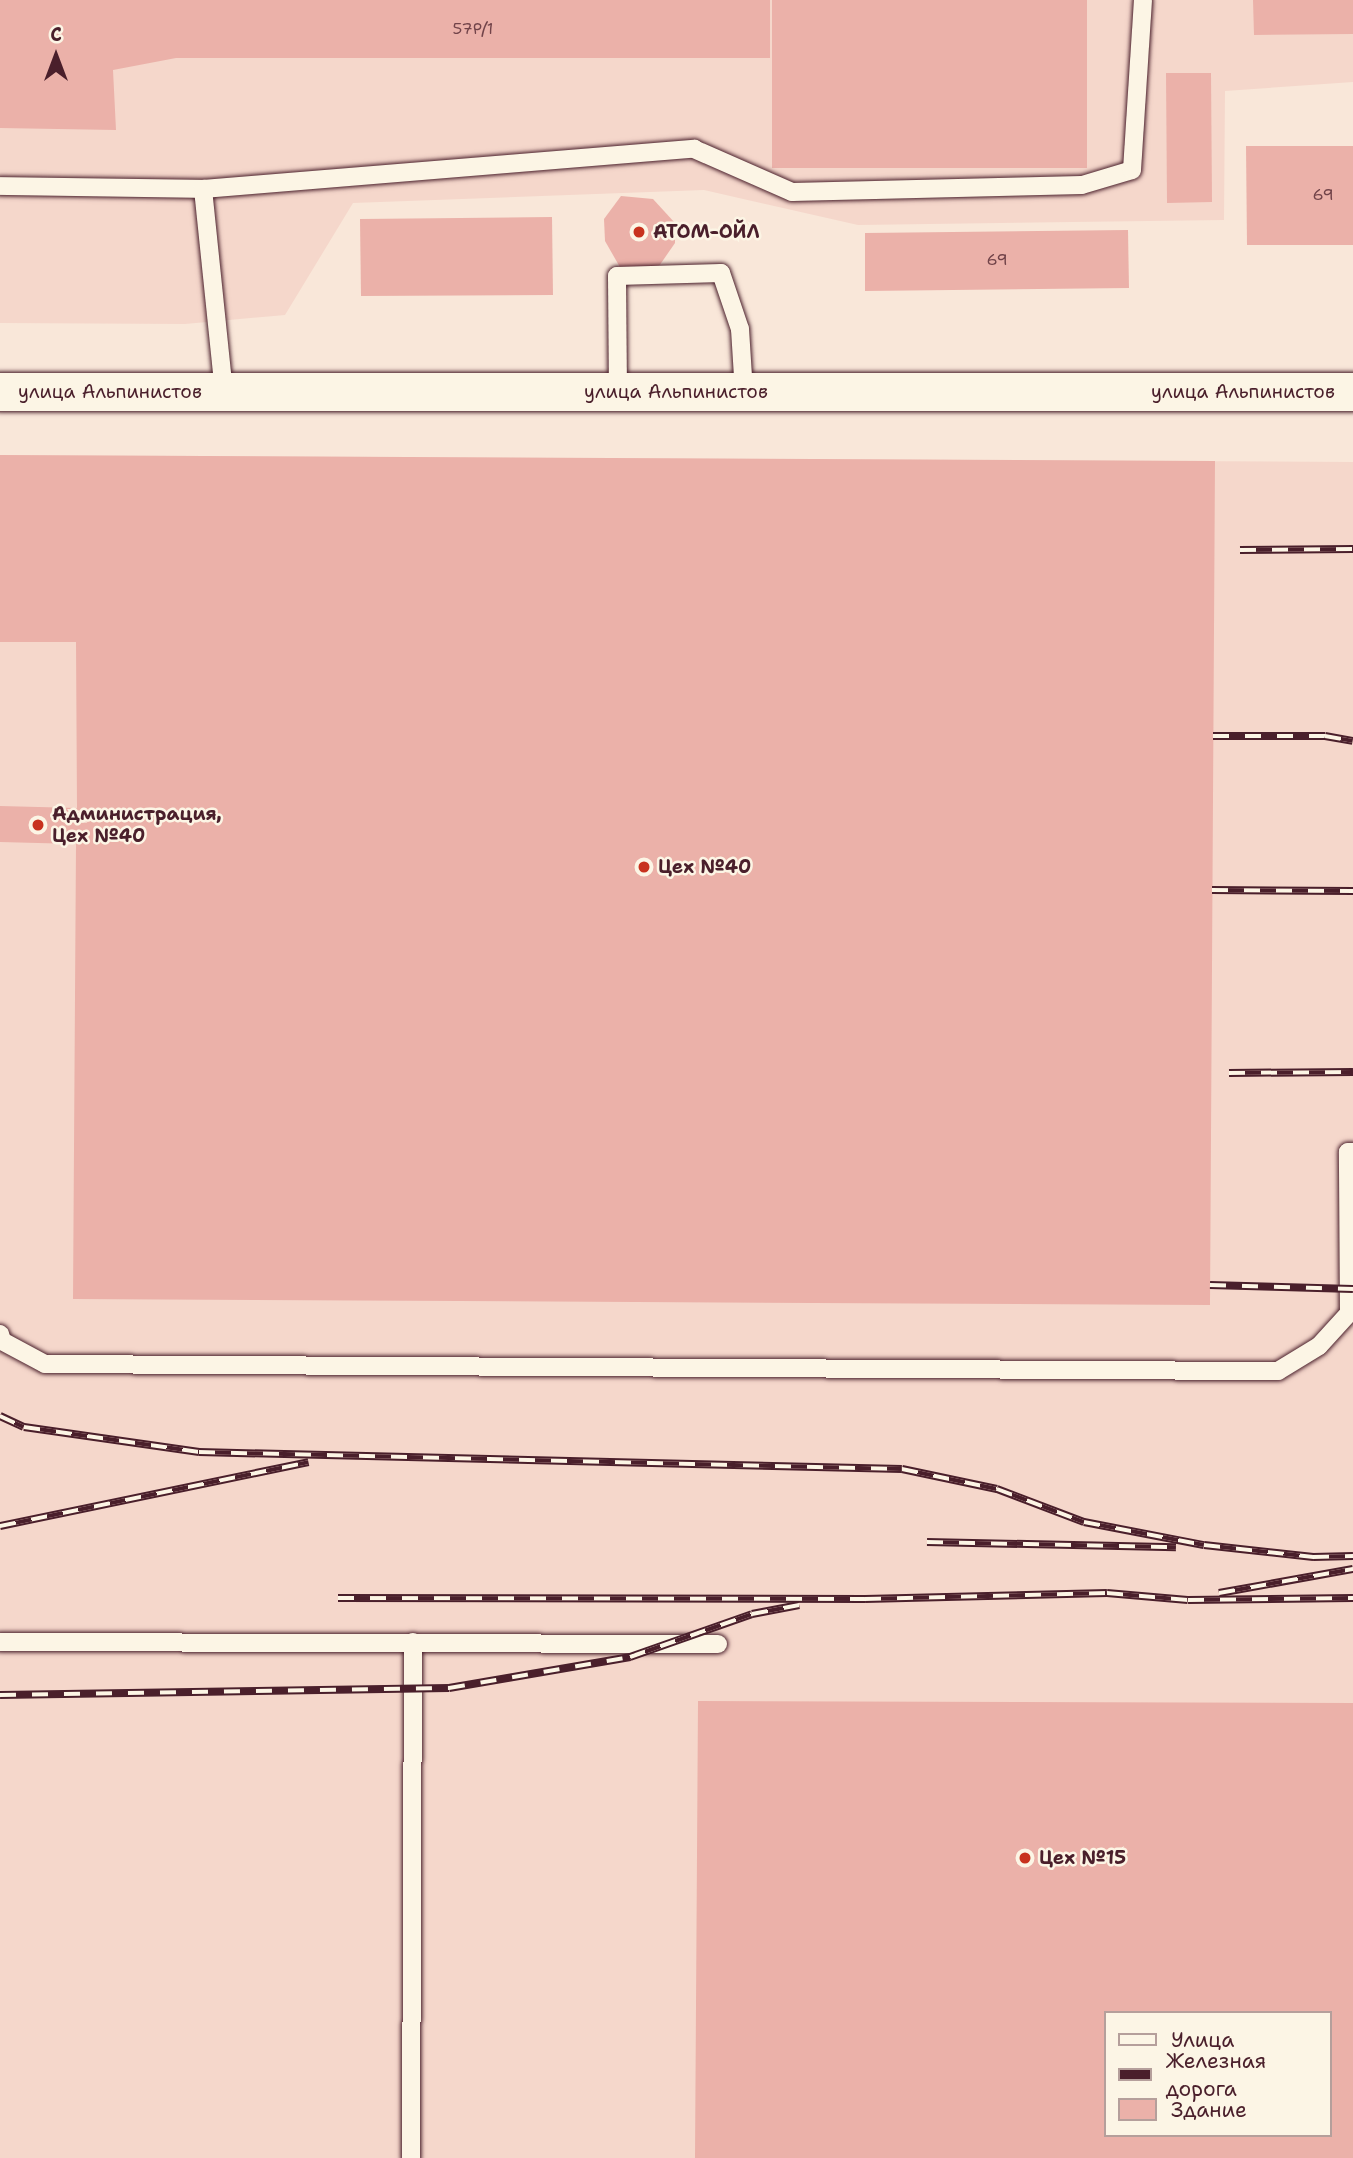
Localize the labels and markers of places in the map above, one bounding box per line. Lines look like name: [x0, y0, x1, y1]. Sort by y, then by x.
place label: АТОМ-ОЙЛ: [653, 221, 760, 243]
marker: АТОМ-ОЙЛ: [631, 224, 647, 240]
place label: Администрация, Цех №40: [52, 803, 222, 847]
marker: Администрация, Цех №40: [30, 817, 46, 833]
place label: Цех №40: [658, 856, 751, 878]
marker: Цех №40: [636, 859, 652, 875]
place label: Цех №15: [1039, 1847, 1126, 1869]
marker: Цех №15: [1017, 1850, 1033, 1866]

